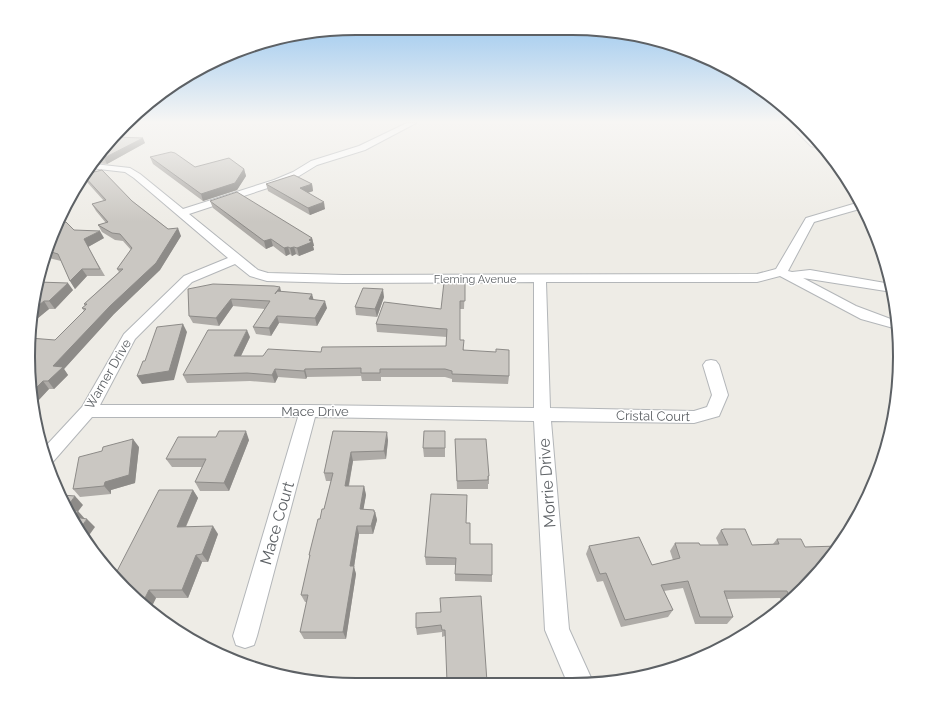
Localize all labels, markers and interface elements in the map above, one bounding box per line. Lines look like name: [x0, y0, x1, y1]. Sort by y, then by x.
street label: Fleming Avenue: [434, 273, 517, 286]
street label: Warner Drive: [82, 336, 134, 412]
street label: Mace Drive: [281, 404, 349, 419]
street label: Cristal Court: [616, 408, 691, 424]
street label: Morrie Drive: [534, 438, 560, 528]
street label: Mace Court: [256, 479, 298, 567]

